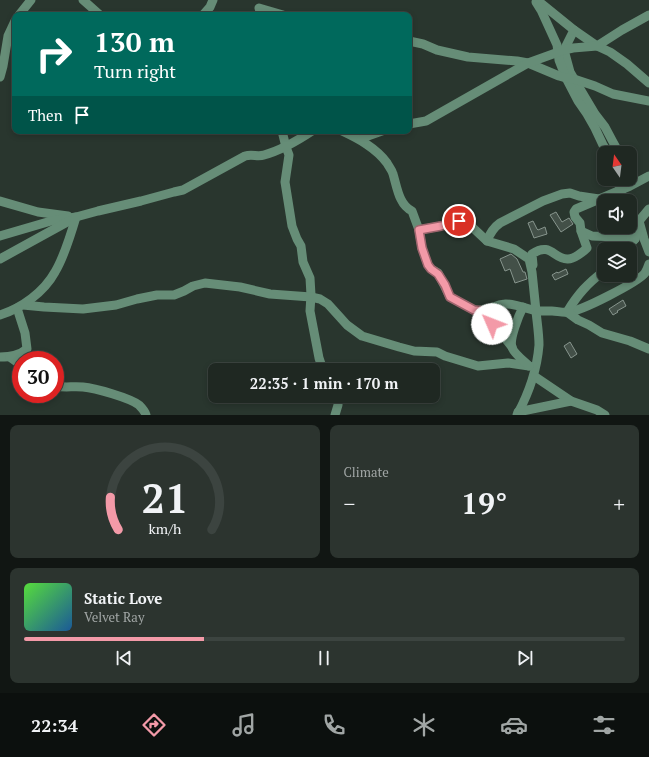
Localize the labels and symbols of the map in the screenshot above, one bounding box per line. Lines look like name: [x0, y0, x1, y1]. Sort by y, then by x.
north arrow: [597, 146, 637, 186]
pin: [442, 204, 476, 238]
position arrow: [471, 303, 513, 345]
speed limit sign: 30: [12, 351, 64, 403]

